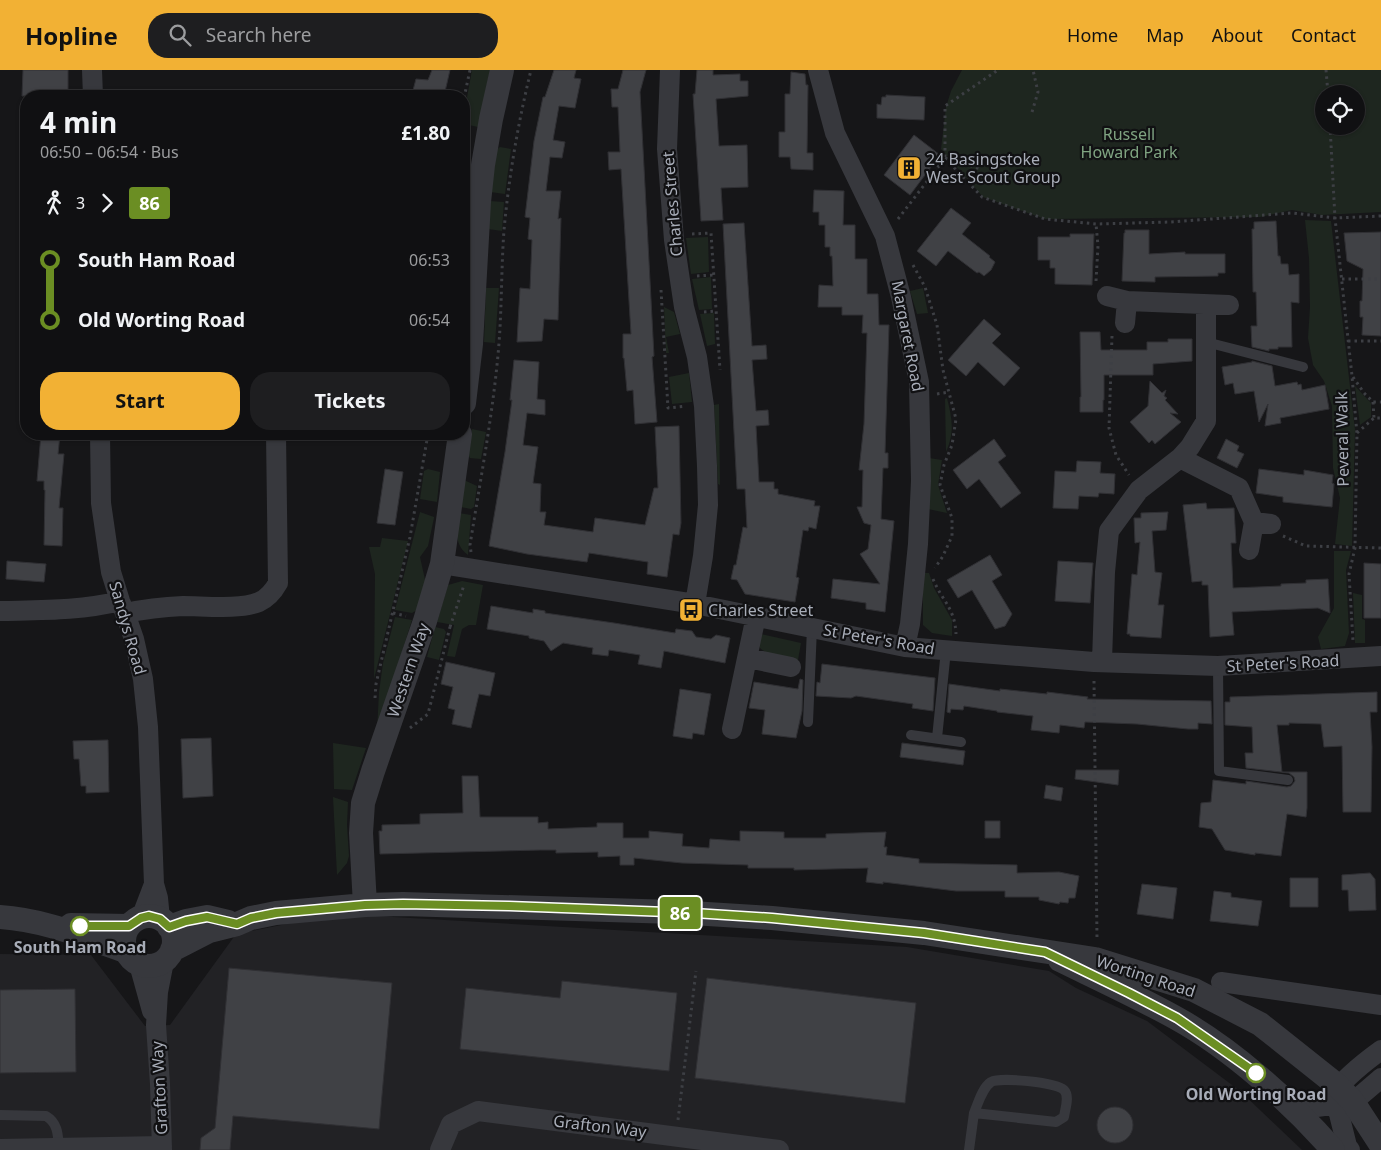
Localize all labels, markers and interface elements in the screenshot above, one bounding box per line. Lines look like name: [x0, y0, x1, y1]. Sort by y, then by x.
search box: [148, 13, 498, 58]
text: Hopline: [25, 19, 118, 52]
icon: search: [166, 21, 194, 49]
text: Search here: [206, 22, 312, 48]
text: Home: [1067, 23, 1118, 47]
text: Map: [1146, 23, 1184, 47]
text: About: [1212, 23, 1263, 47]
text: Contact: [1291, 23, 1356, 47]
map controls: [1315, 85, 1365, 135]
button: locate: [1315, 85, 1365, 135]
text: 4 min: [40, 103, 117, 141]
text: £1.80: [401, 120, 450, 146]
park label: Russell Howard Park: [1081, 123, 1178, 163]
text: 06:50 – 06:54 · Bus: [40, 141, 179, 163]
place label: 24 Basingstoke West Scout Group: [926, 148, 1061, 188]
street label: Charles Street: [656, 150, 688, 257]
building icon: 24 Basingstoke West Scout Group: [896, 155, 922, 181]
icon: walk: [40, 189, 68, 217]
icon: forward: [93, 189, 121, 217]
text: 86: [139, 191, 160, 215]
text: 3: [76, 192, 85, 214]
text: South Ham Road: [78, 247, 235, 273]
text: 06:53: [409, 249, 450, 271]
street label: Margaret Road: [886, 279, 930, 393]
text: Old Worting Road: [78, 307, 245, 333]
text: 06:54: [409, 309, 450, 331]
button: Start: [40, 372, 240, 430]
button: Tickets: [250, 372, 450, 430]
street label: Peveral Walk: [1330, 391, 1354, 487]
street label: Sandys Road: [104, 579, 152, 677]
bus stop icon: Charles Street: [678, 597, 704, 623]
place label: Charles Street: [708, 599, 813, 621]
street label: St Peter's Road: [822, 618, 936, 660]
street label: Western Way: [382, 619, 435, 720]
street label: St Peter's Road: [1226, 649, 1340, 677]
line badge: 86: [658, 897, 702, 929]
text: 86: [670, 901, 690, 925]
marker: South Ham Road: [70, 916, 90, 936]
place label: South Ham Road: [14, 936, 146, 958]
street label: Worting Road: [1094, 950, 1198, 1002]
street label: Grafton Way: [146, 1040, 172, 1135]
marker: Old Worting Road: [1246, 1063, 1266, 1083]
place label: Old Worting Road: [1186, 1083, 1326, 1105]
street label: Grafton Way: [552, 1109, 649, 1143]

